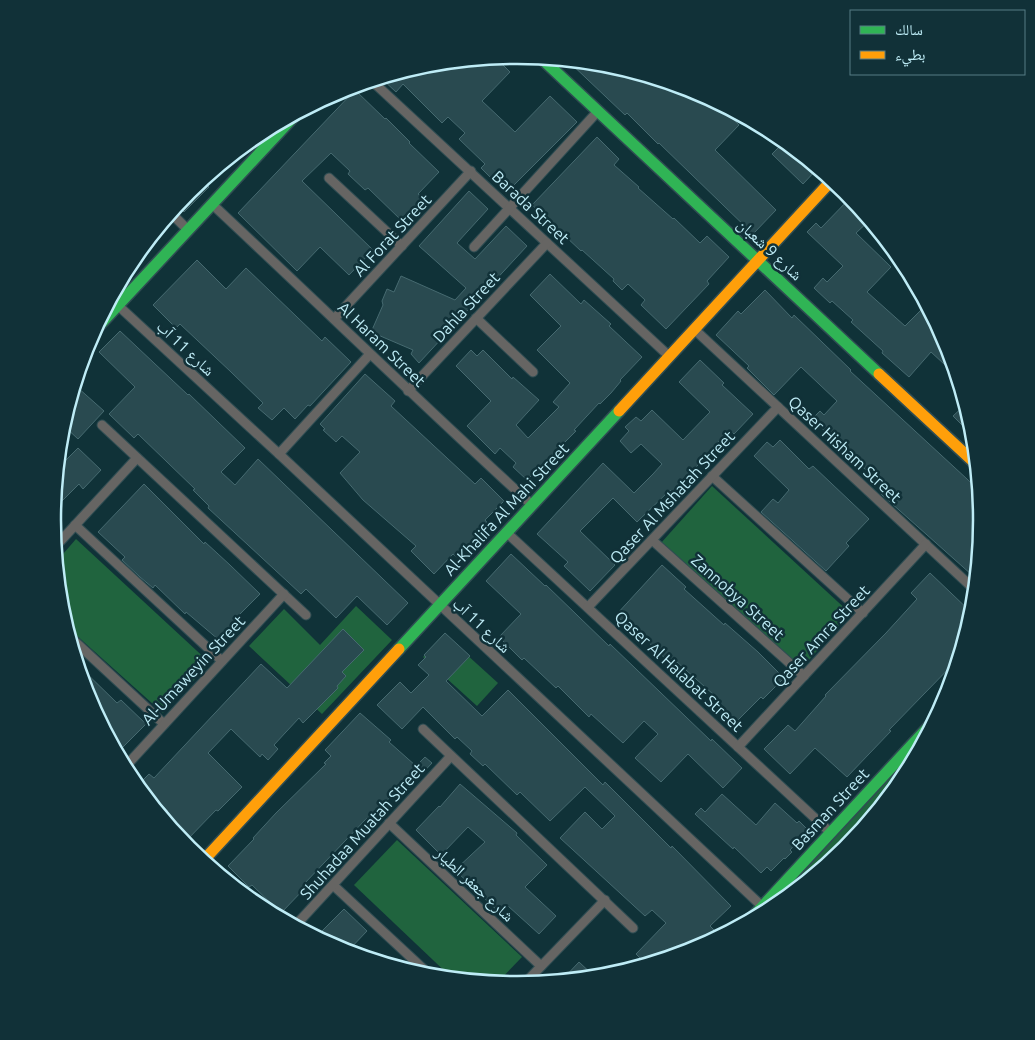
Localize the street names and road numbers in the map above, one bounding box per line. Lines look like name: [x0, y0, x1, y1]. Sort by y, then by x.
street label: Barada Street: [489, 167, 574, 248]
street label: Al Forat Street: [350, 190, 435, 280]
street label: شارع 9 شعبان: [732, 214, 806, 285]
street label: Dahla Street: [429, 268, 504, 346]
street label: Al Haram Street: [335, 298, 430, 391]
street label: شارع 11 آب: [152, 317, 218, 381]
street label: Qaser Hisham Street: [785, 392, 906, 506]
street label: Qaser Al Mshatah Street: [606, 427, 739, 567]
street label: Al-Khalifa Al Mahi Street: [440, 439, 572, 579]
street label: Zannobya Street: [688, 551, 789, 644]
street label: Qaser Amra Street: [769, 581, 873, 691]
street label: شارع 11 آب: [448, 594, 514, 658]
street label: Qaser Al Halabat Street: [611, 607, 747, 736]
street label: Al-Umaweyin Street: [138, 611, 249, 728]
street label: Shuhadaa Muatah Street: [296, 759, 428, 903]
street label: Basman Street: [788, 764, 873, 853]
street label: شارع جعفر الطيار: [430, 842, 518, 926]

